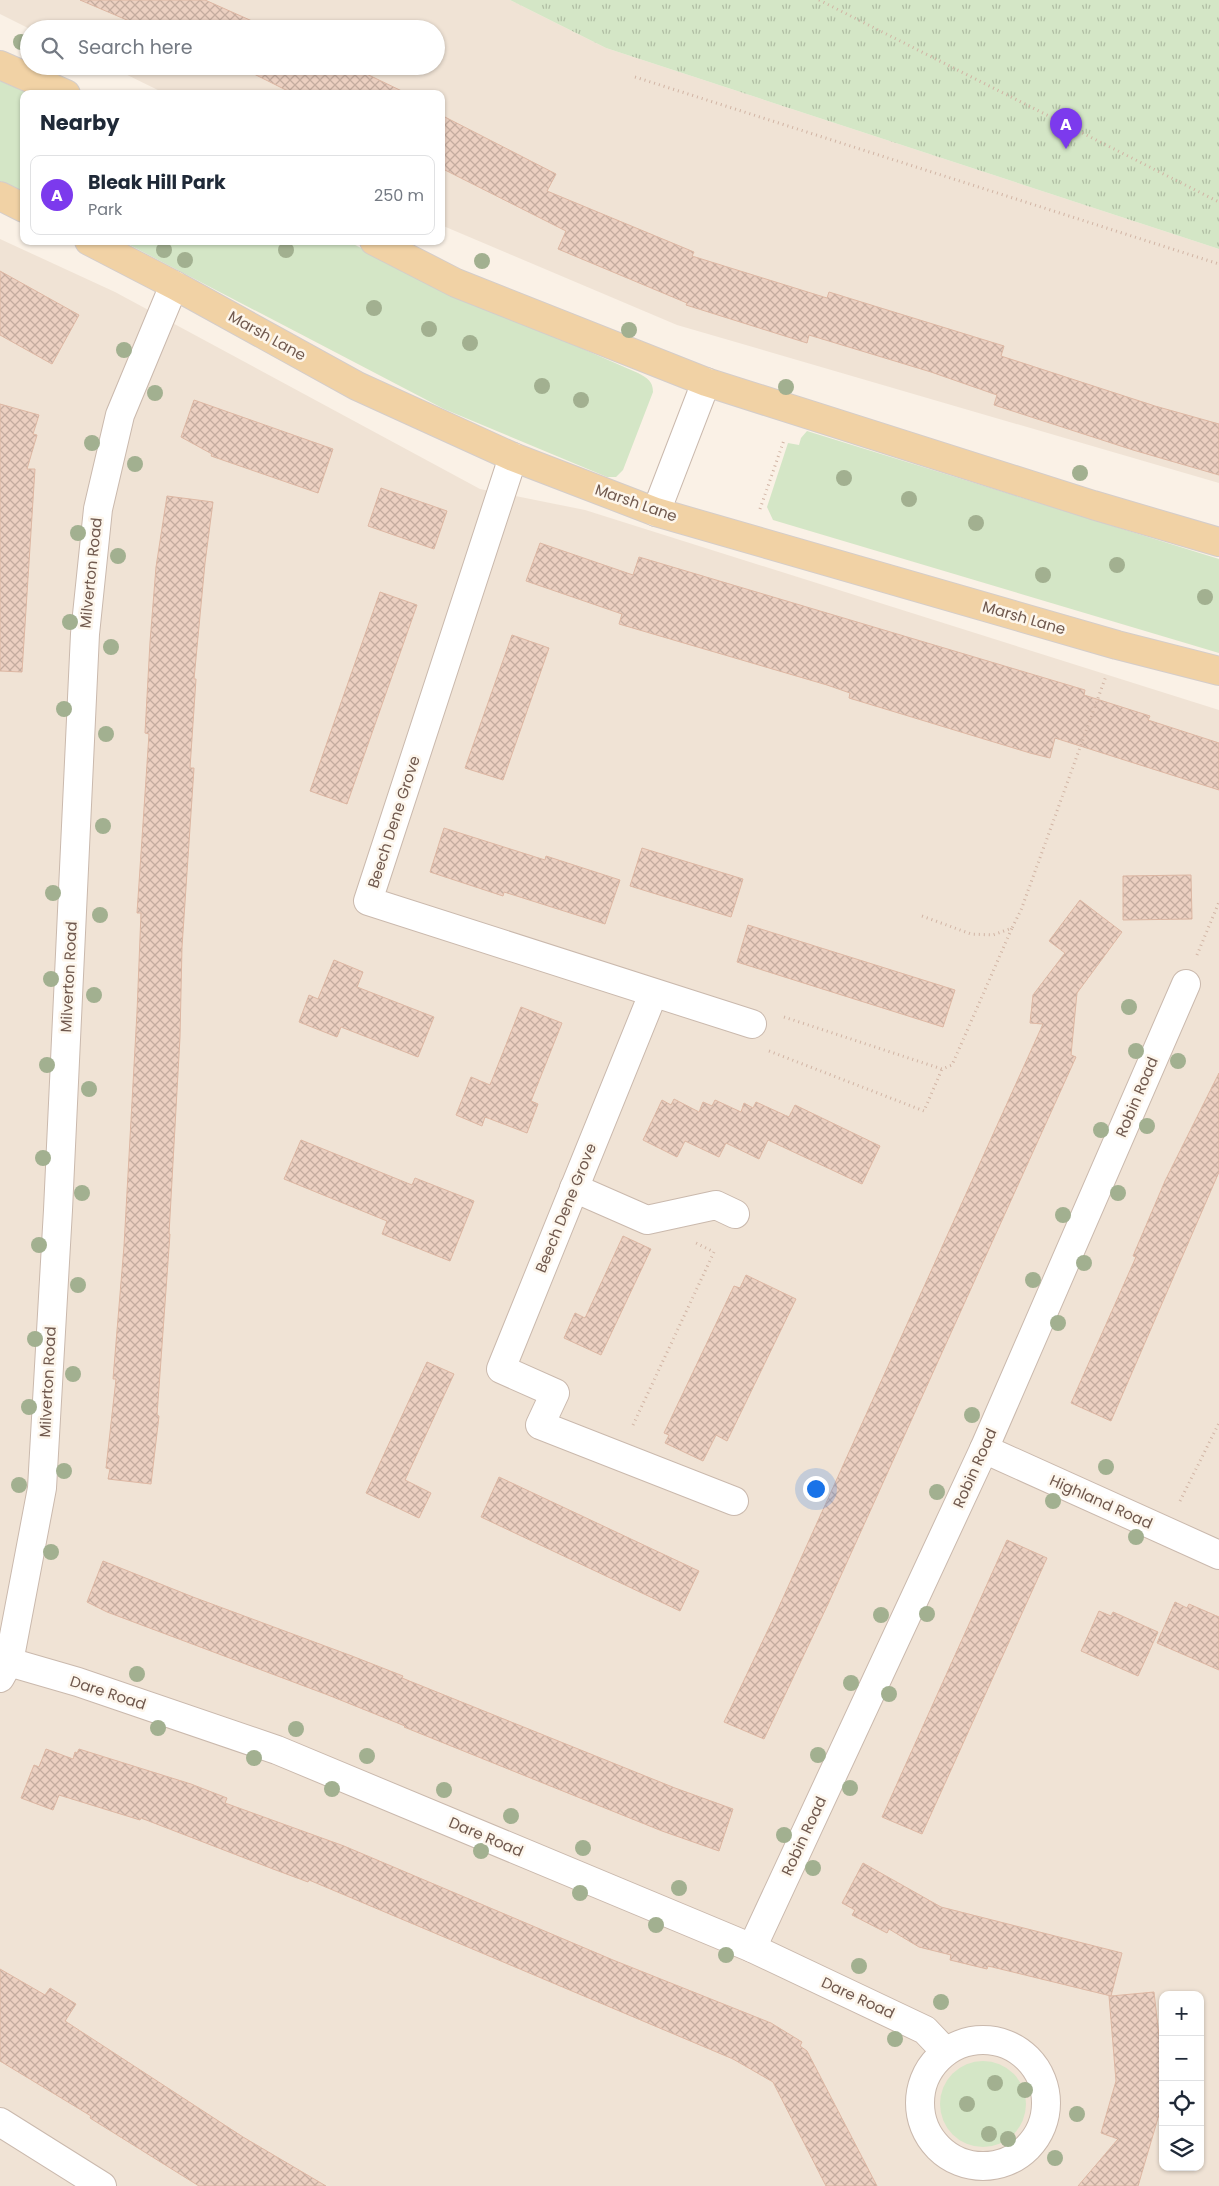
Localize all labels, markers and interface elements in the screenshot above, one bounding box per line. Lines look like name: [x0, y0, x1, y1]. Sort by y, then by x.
search box: [20, 20, 445, 75]
icon: search: [38, 34, 66, 62]
text: Search here: [78, 34, 192, 61]
text: Nearby: [40, 108, 120, 137]
pin: A: [1050, 108, 1082, 149]
text: Bleak Hill Park: [88, 169, 226, 196]
text: A: [51, 184, 63, 207]
text: 250 m: [374, 184, 424, 207]
text: Park: [88, 198, 122, 221]
street label: Marsh Lane: [225, 306, 310, 365]
street label: Marsh Lane: [592, 479, 680, 526]
street label: Milverton Road: [74, 517, 107, 629]
street label: Marsh Lane: [980, 596, 1068, 639]
street label: Beech Dene Grove: [362, 753, 425, 891]
street label: Milverton Road: [55, 921, 82, 1033]
street label: Robin Road: [1110, 1054, 1163, 1140]
street label: Beech Dene Grove: [530, 1140, 601, 1276]
street label: Milverton Road: [34, 1326, 61, 1438]
street label: Robin Road: [948, 1425, 1001, 1511]
street label: Highland Road: [1047, 1470, 1156, 1534]
your location: [803, 1476, 829, 1502]
street label: Dare Road: [68, 1670, 149, 1715]
street label: Robin Road: [776, 1793, 831, 1879]
street label: Dare Road: [446, 1812, 526, 1862]
street label: Dare Road: [818, 1971, 898, 2024]
map controls: [1159, 1991, 1204, 2171]
button: +: [1159, 1991, 1204, 2036]
button: −: [1159, 2036, 1204, 2081]
button: locate: [1159, 2081, 1204, 2126]
button: layers: [1159, 2126, 1204, 2171]

